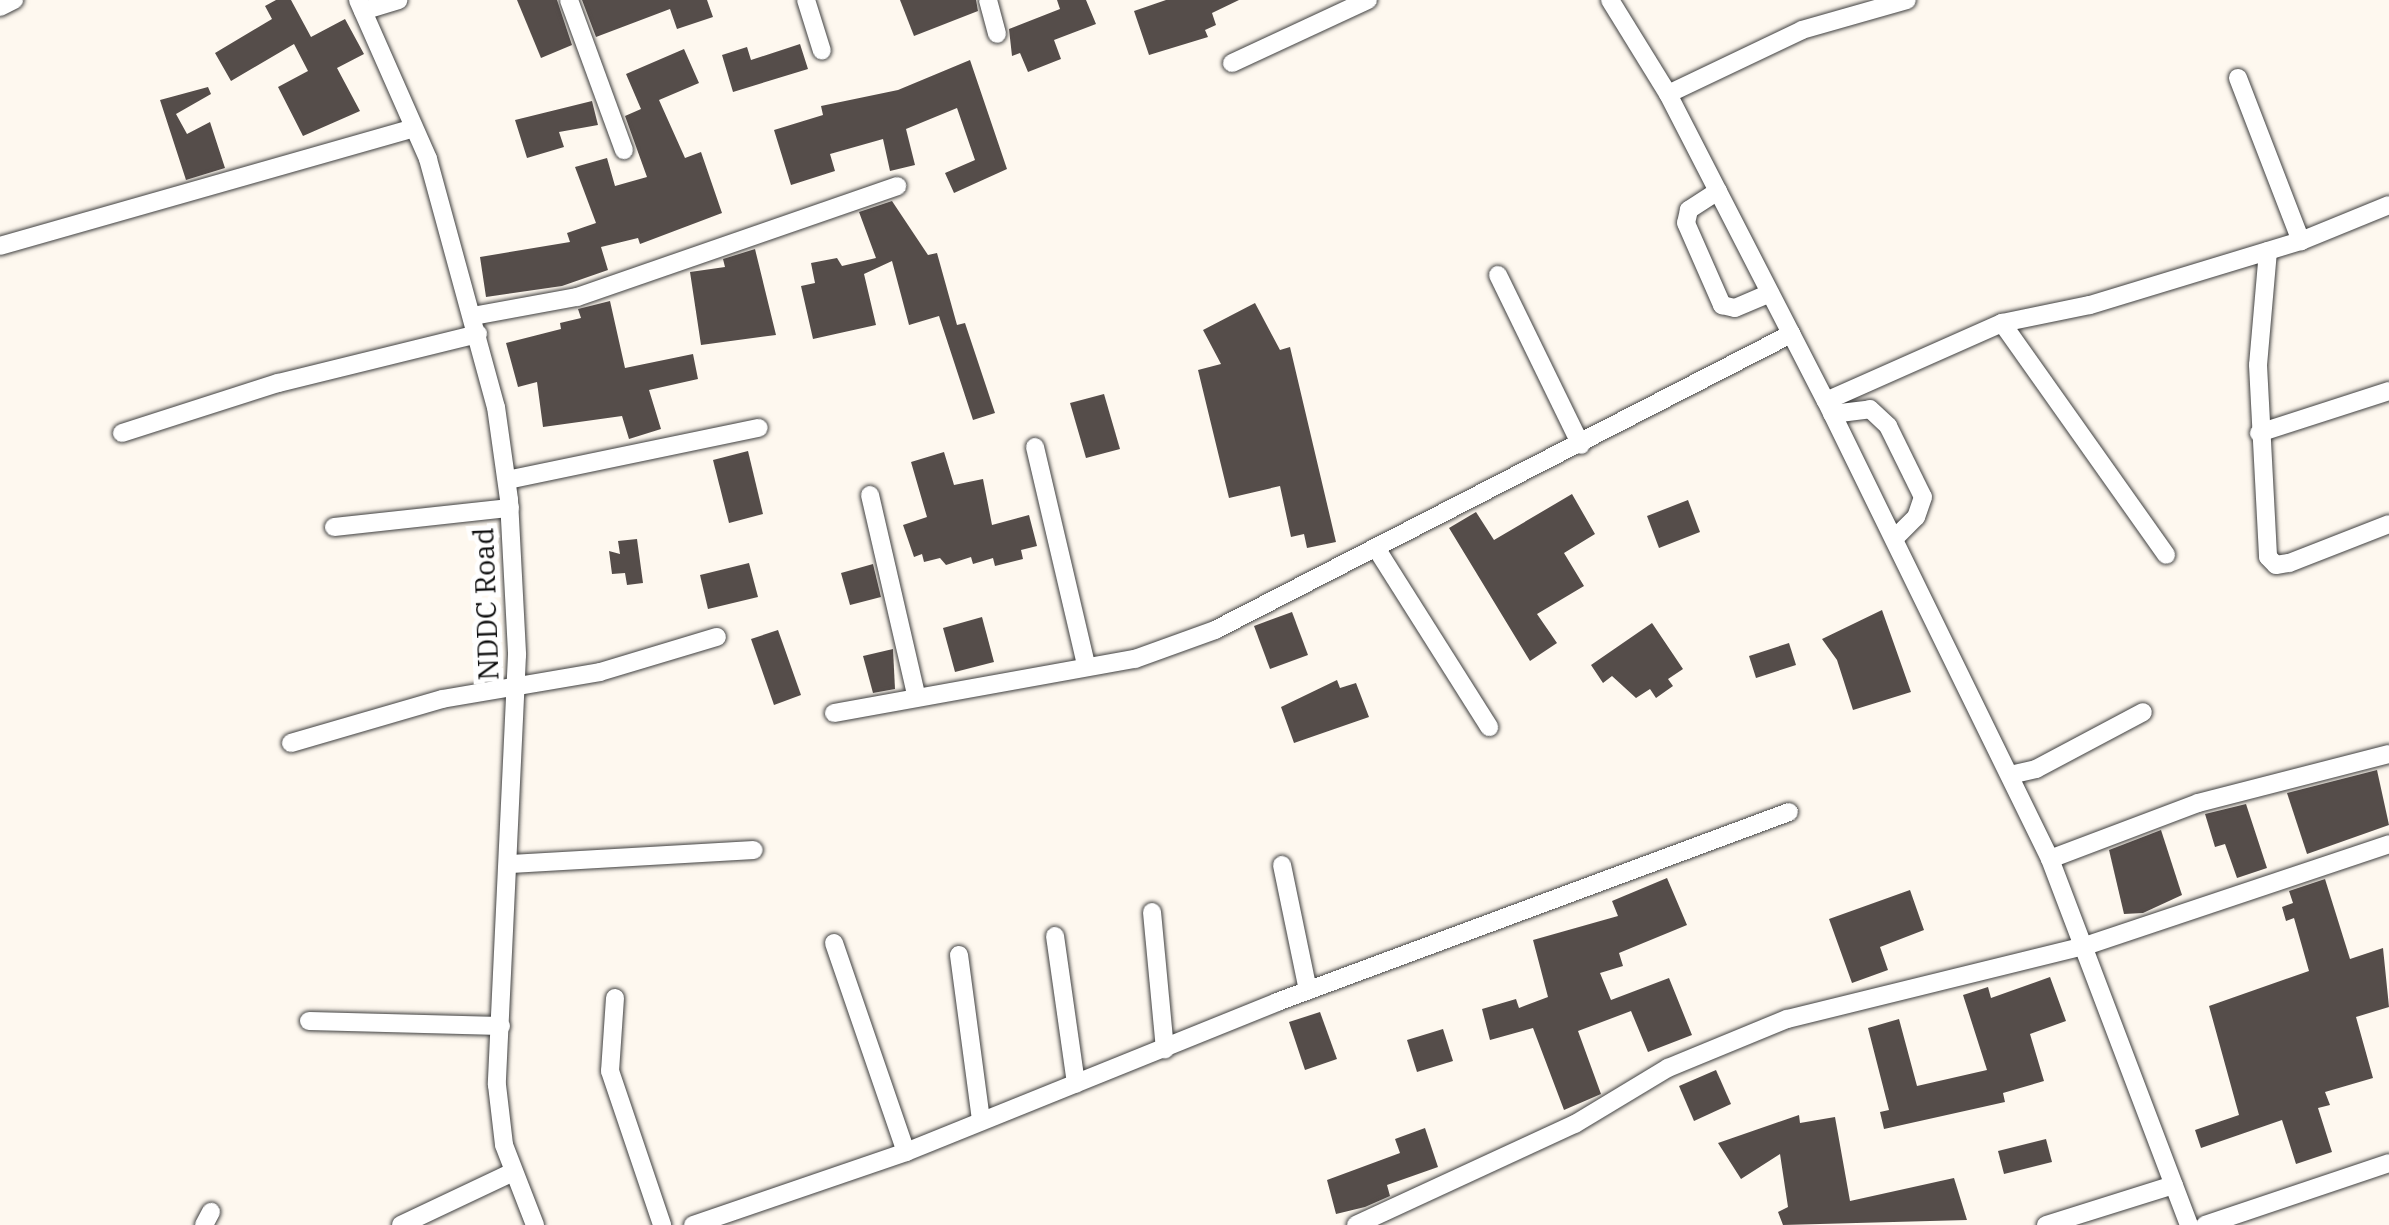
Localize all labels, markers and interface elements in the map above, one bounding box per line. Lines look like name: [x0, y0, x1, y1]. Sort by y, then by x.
street label: NDDC Road: [467, 527, 505, 681]

